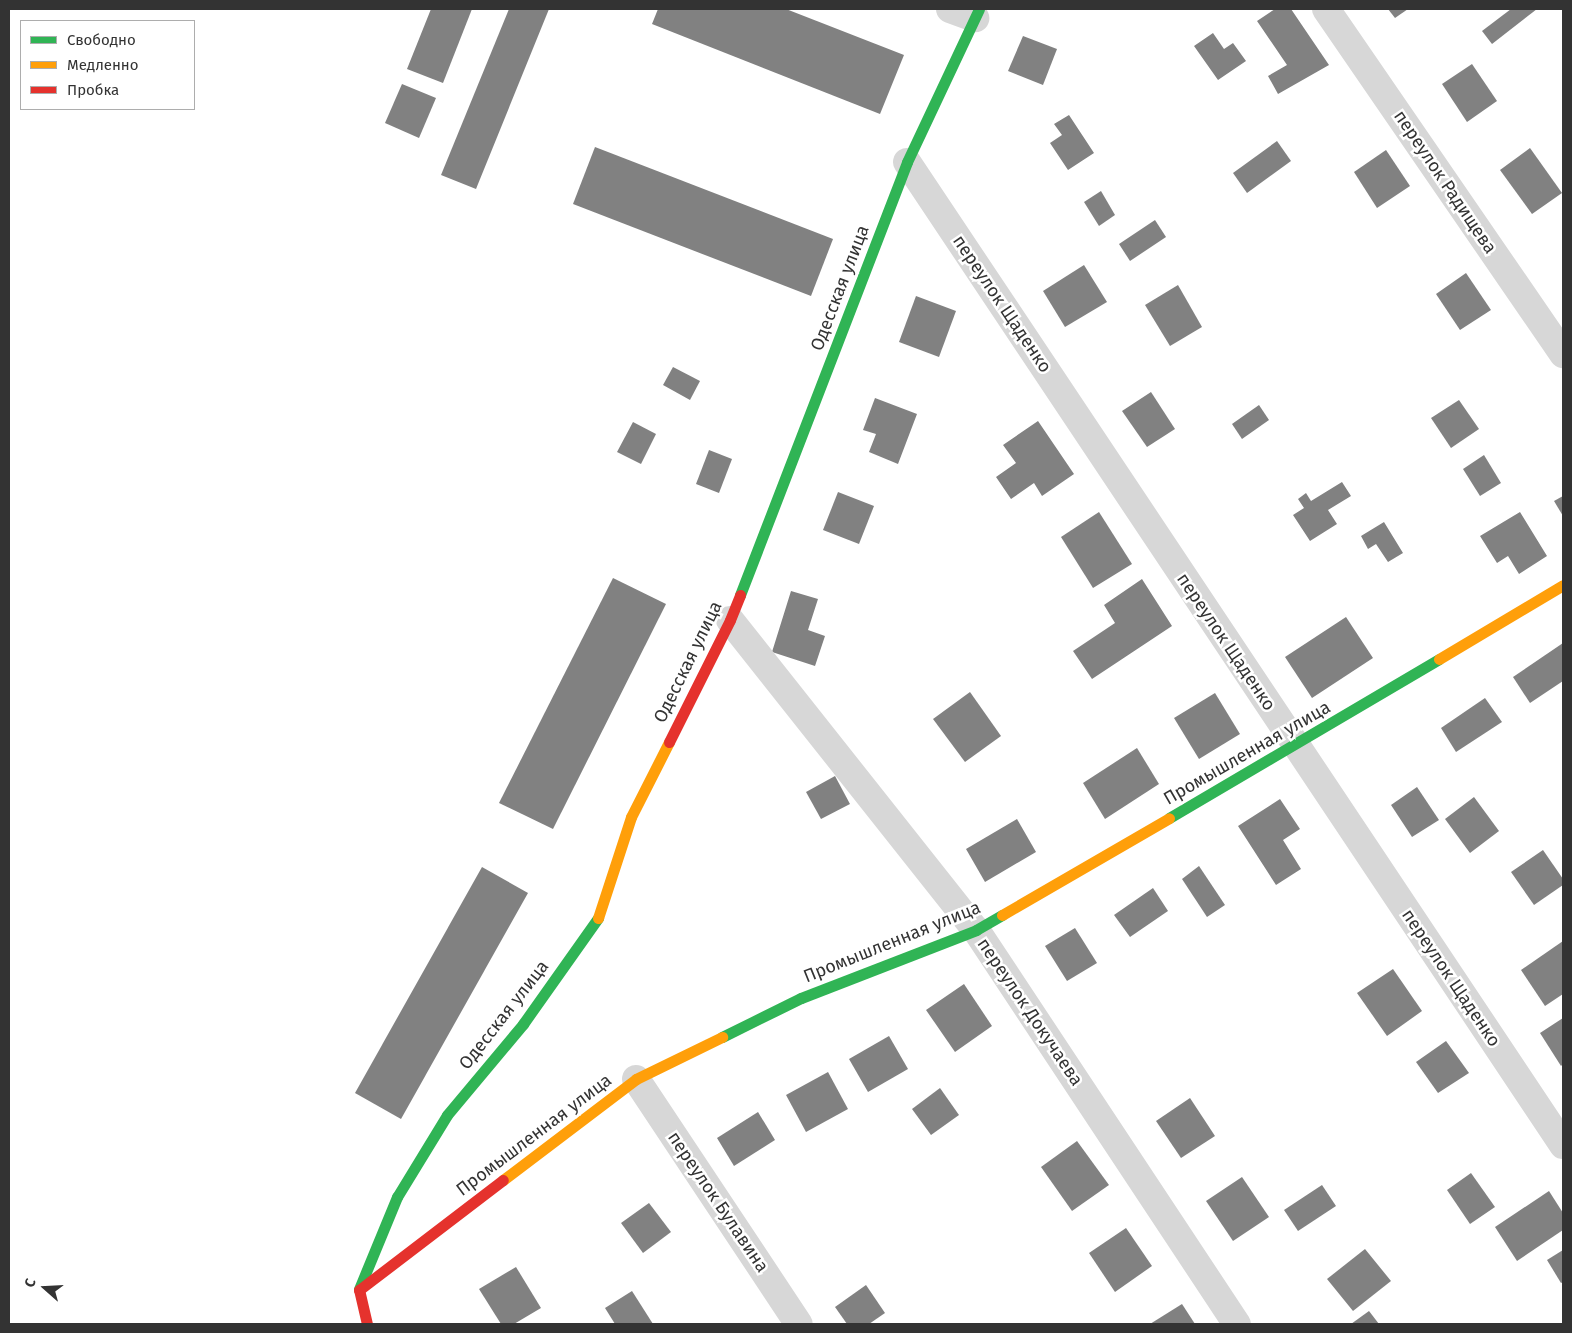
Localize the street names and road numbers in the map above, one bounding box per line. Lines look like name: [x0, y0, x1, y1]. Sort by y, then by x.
street label: переулок Радищева: [1389, 106, 1501, 258]
street label: Одесская улица: [806, 222, 874, 354]
street label: переулок Щаденко: [948, 231, 1056, 377]
street label: переулок Щаденко: [1172, 569, 1280, 715]
street label: Одесская улица: [649, 598, 727, 726]
street label: Промышленная улица: [1160, 696, 1334, 810]
street label: Промышленная улица: [800, 897, 984, 987]
street label: переулок Щаденко: [1397, 905, 1505, 1051]
street label: переулок Докучаева: [973, 934, 1087, 1090]
street label: Одесская улица: [455, 956, 553, 1074]
street label: Промышленная улица: [452, 1069, 616, 1201]
street label: переулок Булавина: [663, 1128, 773, 1276]

